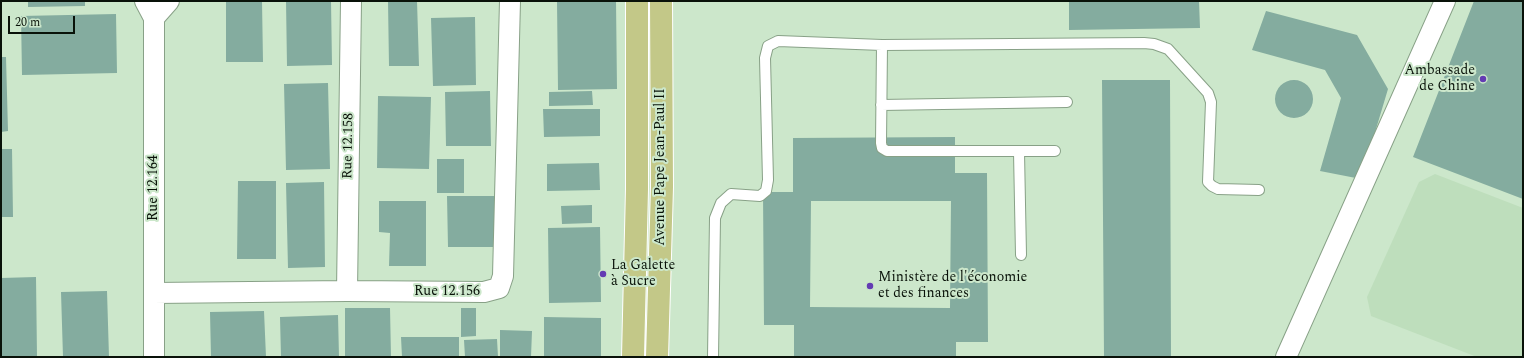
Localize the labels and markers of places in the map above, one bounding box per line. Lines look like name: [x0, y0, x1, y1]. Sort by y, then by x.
place label: Ambassade de Chine: [1404, 63, 1475, 96]
marker: Ambassade de Chine: [1478, 74, 1488, 84]
place label: La Galette à Sucre: [611, 258, 675, 290]
marker: La Galette à Sucre: [598, 269, 608, 279]
place label: Ministère de l'économie et des finances: [878, 270, 1027, 302]
marker: Ministère de l'économie et des finances: [865, 281, 875, 291]

